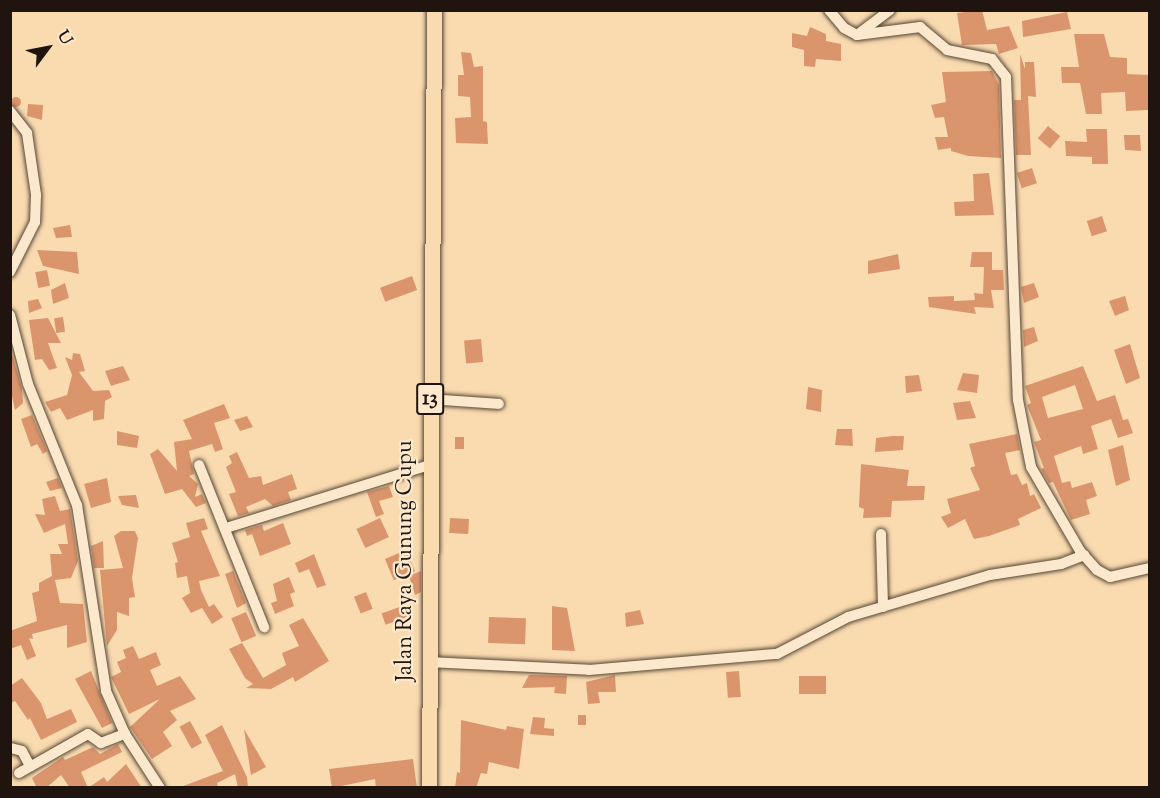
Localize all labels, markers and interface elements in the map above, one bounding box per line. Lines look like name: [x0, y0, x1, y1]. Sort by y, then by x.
north arrow: [18, 18, 78, 78]
text: U: [50, 27, 77, 50]
road number: 13: [415, 381, 445, 417]
street label: Jalan Raya Gunung Cupu: [394, 440, 420, 682]

